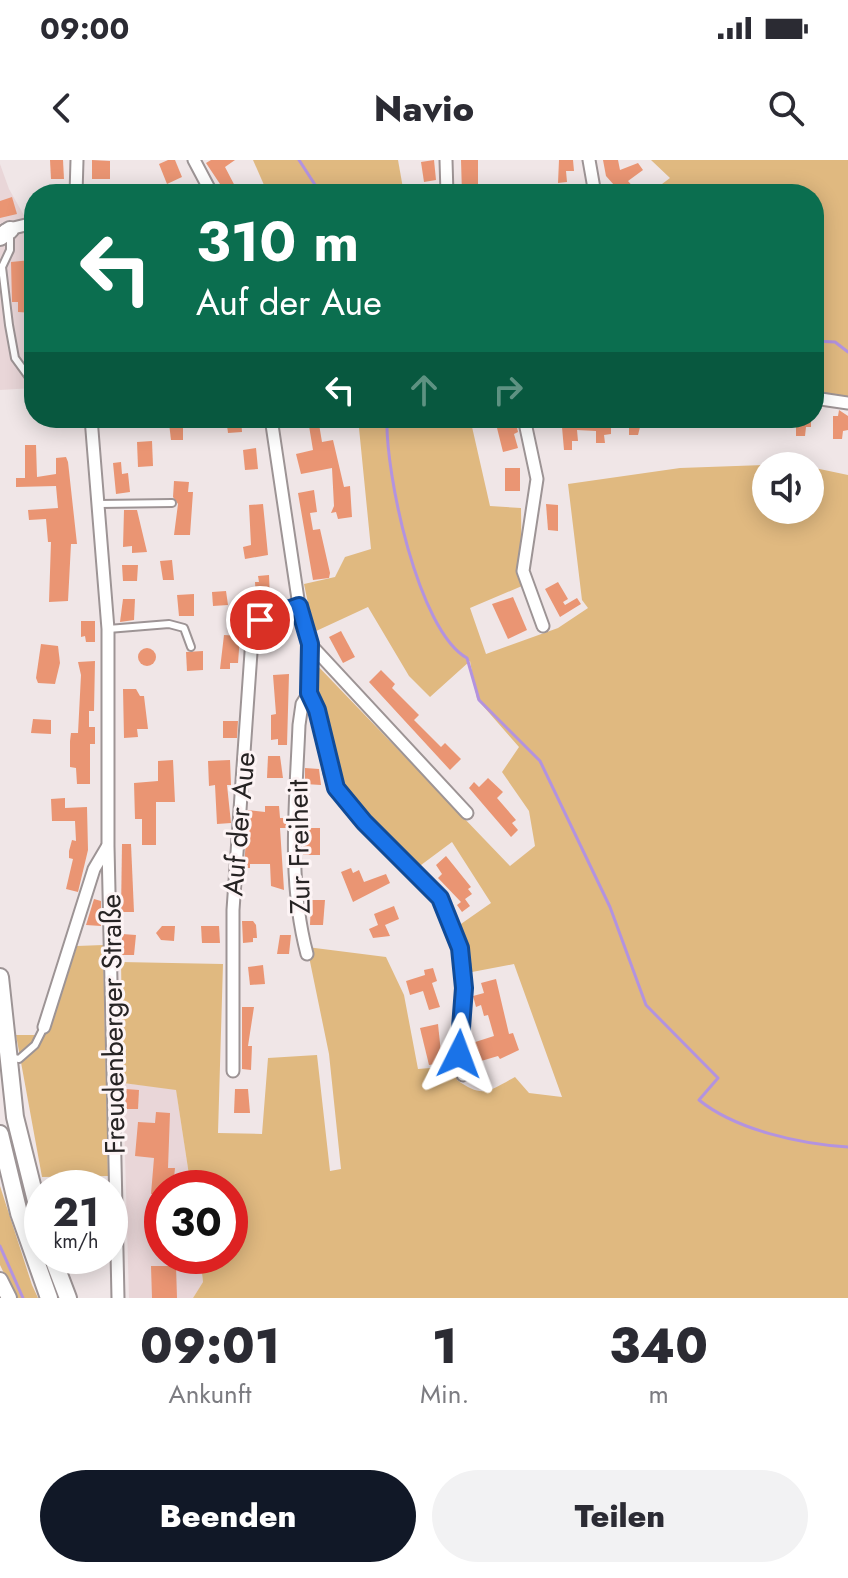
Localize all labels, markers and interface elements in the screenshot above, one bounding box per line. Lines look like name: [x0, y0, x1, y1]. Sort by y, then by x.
text: 09:00: [40, 7, 129, 50]
text: Navio: [374, 82, 474, 134]
icon: back: [40, 86, 84, 130]
icon: search: [764, 86, 808, 130]
text: 310 m: [196, 201, 359, 282]
icon: left: [64, 216, 168, 320]
text: Auf der Aue: [196, 276, 382, 328]
icon: left: [318, 368, 362, 412]
icon: ahead: [402, 368, 446, 412]
icon: right: [486, 368, 530, 412]
map controls: [752, 452, 824, 524]
button: sound: [752, 452, 824, 524]
pin: [226, 586, 294, 654]
icon: arrive: [238, 598, 282, 642]
street label: Auf der Aue: [212, 750, 266, 898]
street label: Zur Freiheit: [277, 779, 321, 915]
street label: Freudenberger Straße: [90, 894, 136, 1154]
position arrow: [417, 1012, 501, 1096]
speed limit sign: 30: [144, 1170, 248, 1274]
text: 21: [53, 1183, 99, 1241]
text: km/h: [53, 1227, 99, 1256]
text: 09:01: [140, 1312, 280, 1381]
text: 1: [432, 1312, 457, 1381]
text: 340: [609, 1312, 708, 1381]
text: Ankunft: [168, 1375, 251, 1413]
text: Min.: [420, 1375, 469, 1413]
text: m: [648, 1375, 669, 1413]
button: Beenden: [40, 1470, 416, 1562]
button: Teilen: [432, 1470, 808, 1562]

